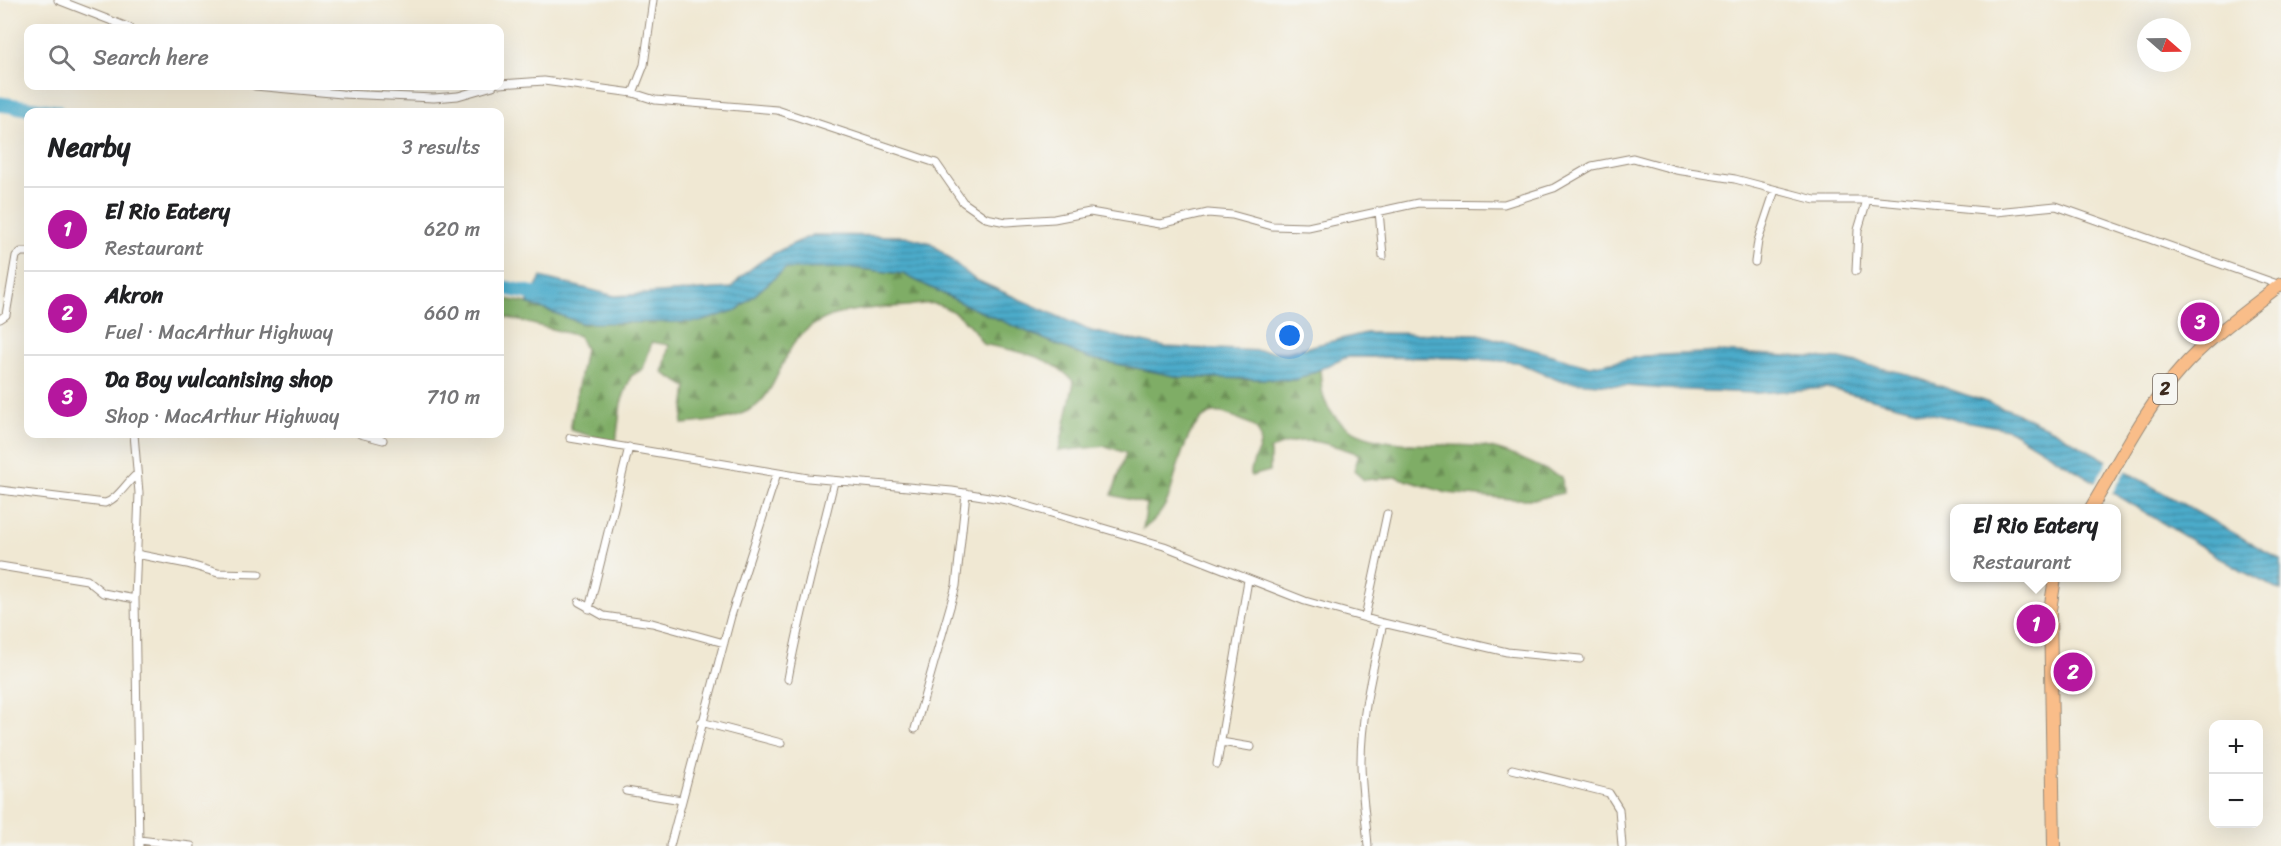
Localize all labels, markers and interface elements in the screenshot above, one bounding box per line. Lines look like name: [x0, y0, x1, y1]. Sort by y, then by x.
north arrow: [2137, 18, 2191, 72]
search box: [24, 24, 504, 90]
text: Search here: [93, 38, 209, 77]
icon: search: [45, 41, 78, 74]
text: Nearby: [48, 124, 130, 170]
text: 3 results: [402, 130, 480, 165]
text: El Rio Eatery: [105, 192, 230, 231]
text: 1: [63, 212, 72, 247]
text: 620 m: [424, 212, 480, 247]
text: Restaurant: [105, 231, 204, 266]
text: Akron: [105, 276, 163, 315]
text: 2: [62, 296, 73, 331]
text: 660 m: [424, 296, 480, 331]
pin: 3: [2180, 300, 2220, 344]
text: Fuel · MacArthur Highway: [105, 315, 333, 350]
your location: [1275, 321, 1304, 350]
text: Da Boy vulcanising shop: [105, 360, 333, 399]
road number: 2: [2153, 374, 2177, 404]
text: 3: [62, 380, 73, 415]
text: 710 m: [427, 380, 480, 415]
text: Shop · MacArthur Highway: [105, 399, 339, 434]
popup: [1950, 504, 2121, 582]
text: El Rio Eatery: [1973, 506, 2098, 545]
text: Restaurant: [1973, 545, 2072, 580]
pin: 1: [2016, 602, 2056, 646]
pin: 2: [2054, 650, 2092, 694]
map controls: [2209, 720, 2263, 828]
button: +: [2209, 720, 2263, 774]
button: −: [2209, 774, 2263, 828]

